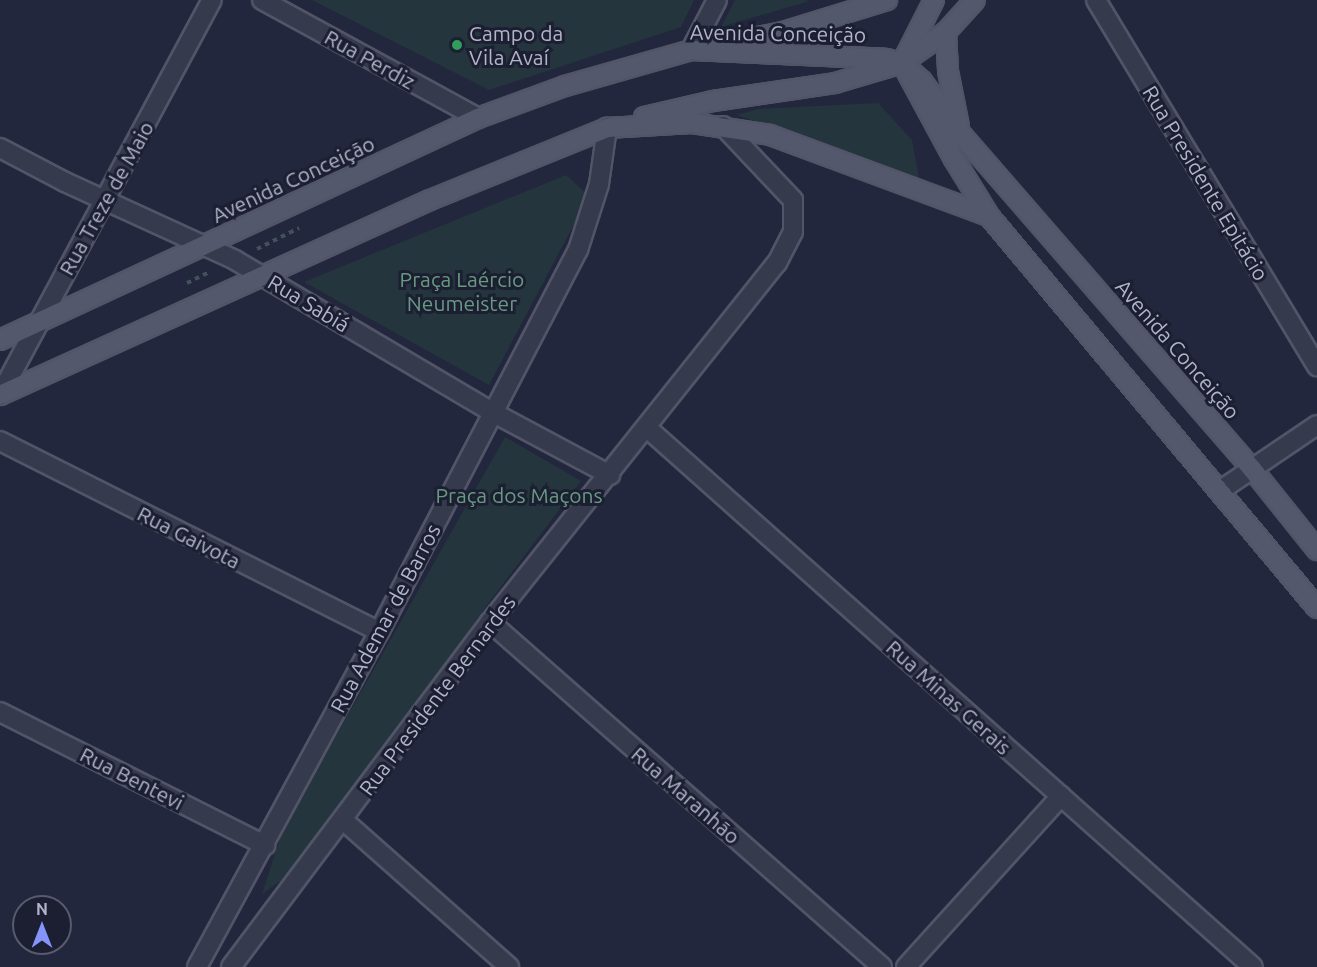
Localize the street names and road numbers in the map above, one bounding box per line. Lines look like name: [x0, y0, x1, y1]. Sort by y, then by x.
street label: Avenida Conceição: [690, 19, 866, 47]
street label: Rua Perdiz: [320, 24, 420, 94]
street label: Rua Presidente Epitácio: [1138, 81, 1274, 285]
street label: Rua Treze de Maio: [53, 117, 159, 279]
street label: Avenida Conceição: [208, 130, 378, 228]
street label: Rua Sabiá: [264, 269, 354, 337]
street label: Avenida Conceição: [1111, 274, 1245, 424]
street label: Rua Gaivota: [133, 500, 245, 574]
street label: Rua Ademar de Barros: [325, 519, 445, 717]
street label: Rua Presidente Bernardes: [353, 590, 521, 800]
street label: Rua Minas Gerais: [881, 634, 1017, 760]
street label: Rua Bentevi: [76, 741, 188, 815]
street label: Rua Maranhão: [627, 741, 745, 849]

